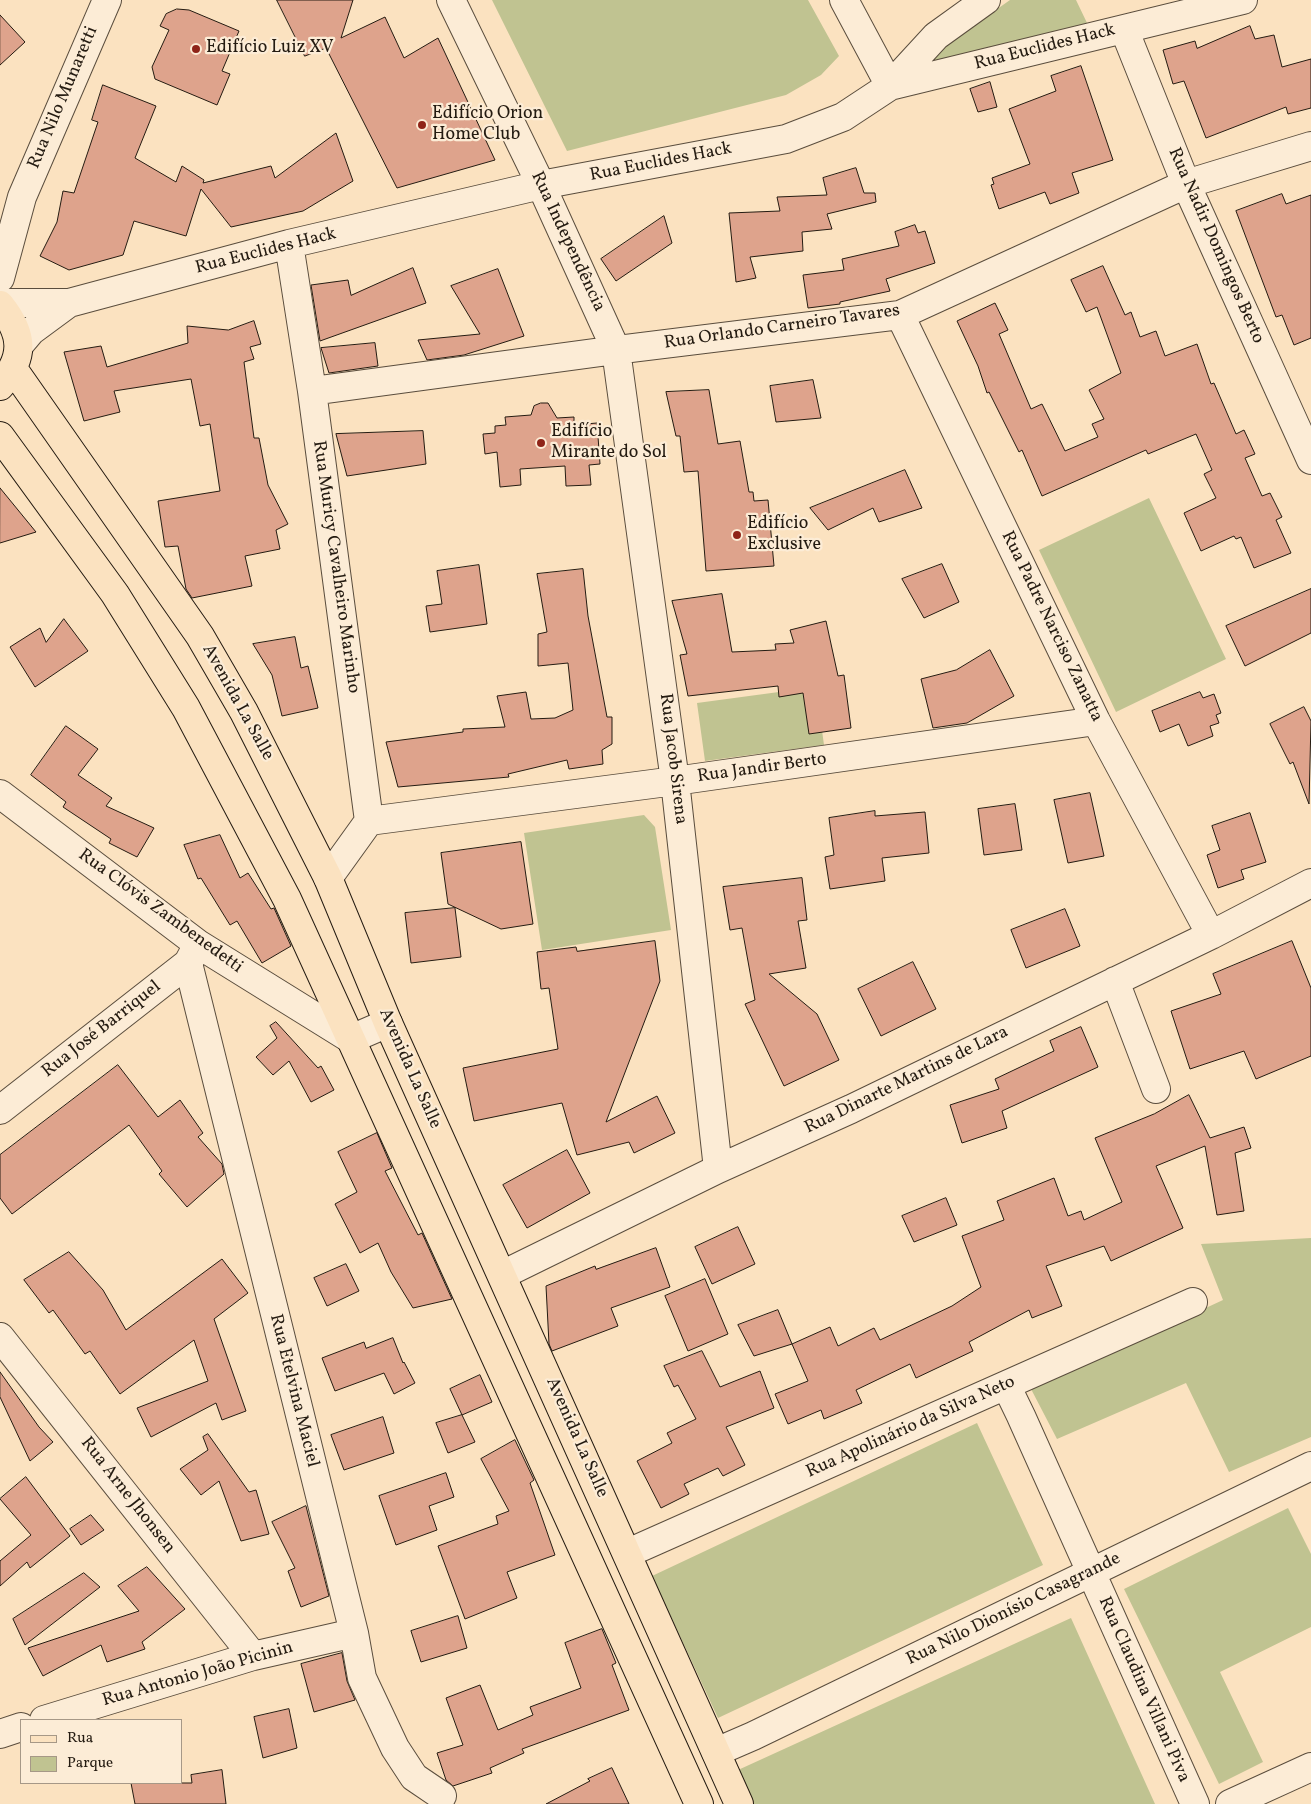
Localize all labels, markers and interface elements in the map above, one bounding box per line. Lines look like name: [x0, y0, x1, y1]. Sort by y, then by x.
street label: Rua Euclides Hack: [972, 20, 1118, 76]
street label: Rua Nilo Munaretti: [24, 24, 104, 172]
place label: Edifício Luiz XV: [206, 38, 334, 60]
marker: Edifício Luiz XV: [190, 43, 202, 55]
place label: Edifício Orion Home Club: [432, 104, 543, 146]
marker: Edifício Orion Home Club: [416, 119, 428, 131]
street label: Rua Euclides Hack: [588, 139, 734, 187]
street label: Rua Nadir Domingos Berto: [1162, 145, 1268, 347]
street label: Rua Independência: [525, 168, 609, 316]
street label: Rua Euclides Hack: [193, 224, 339, 280]
street label: Rua Orlando Carneiro Tavares: [663, 301, 901, 355]
place label: Edifício Mirante do Sol: [551, 422, 667, 464]
marker: Edifício Mirante do Sol: [535, 437, 547, 449]
street label: Rua Muricy Cavalheiro Marinho: [307, 439, 363, 695]
place label: Edifício Exclusive: [747, 514, 821, 556]
street label: Rua Padre Narciso Zanatta: [995, 528, 1107, 726]
marker: Edifício Exclusive: [731, 529, 743, 541]
street label: Avenida La Salle: [196, 641, 278, 765]
street label: Rua Jacob Sirena: [653, 692, 691, 826]
street label: Rua Jandir Berto: [696, 749, 828, 789]
street label: Rua Clóvis Zambenedetti: [73, 845, 247, 979]
street label: Rua José Barriquel: [38, 977, 166, 1083]
street label: Avenida La Salle: [373, 1006, 445, 1132]
street label: Rua Dinarte Martins de Lara: [802, 1022, 1012, 1140]
street label: Rua Etelvina Maciel: [264, 1312, 322, 1470]
street label: Rua Apolinário da Silva Neto: [803, 1372, 1019, 1484]
street label: Avenida La Salle: [540, 1375, 612, 1501]
street label: Rua Arne Jhonsen: [75, 1433, 179, 1559]
street label: Rua Nilo Dionísio Casagrande: [903, 1549, 1125, 1671]
street label: Rua Claudina Villani Piva: [1092, 1594, 1194, 1786]
street label: Rua Antonio João Picinin: [100, 1637, 296, 1713]
legend: [20, 1719, 182, 1784]
text: Rua: [67, 1728, 93, 1749]
text: Parque: [67, 1753, 113, 1774]

